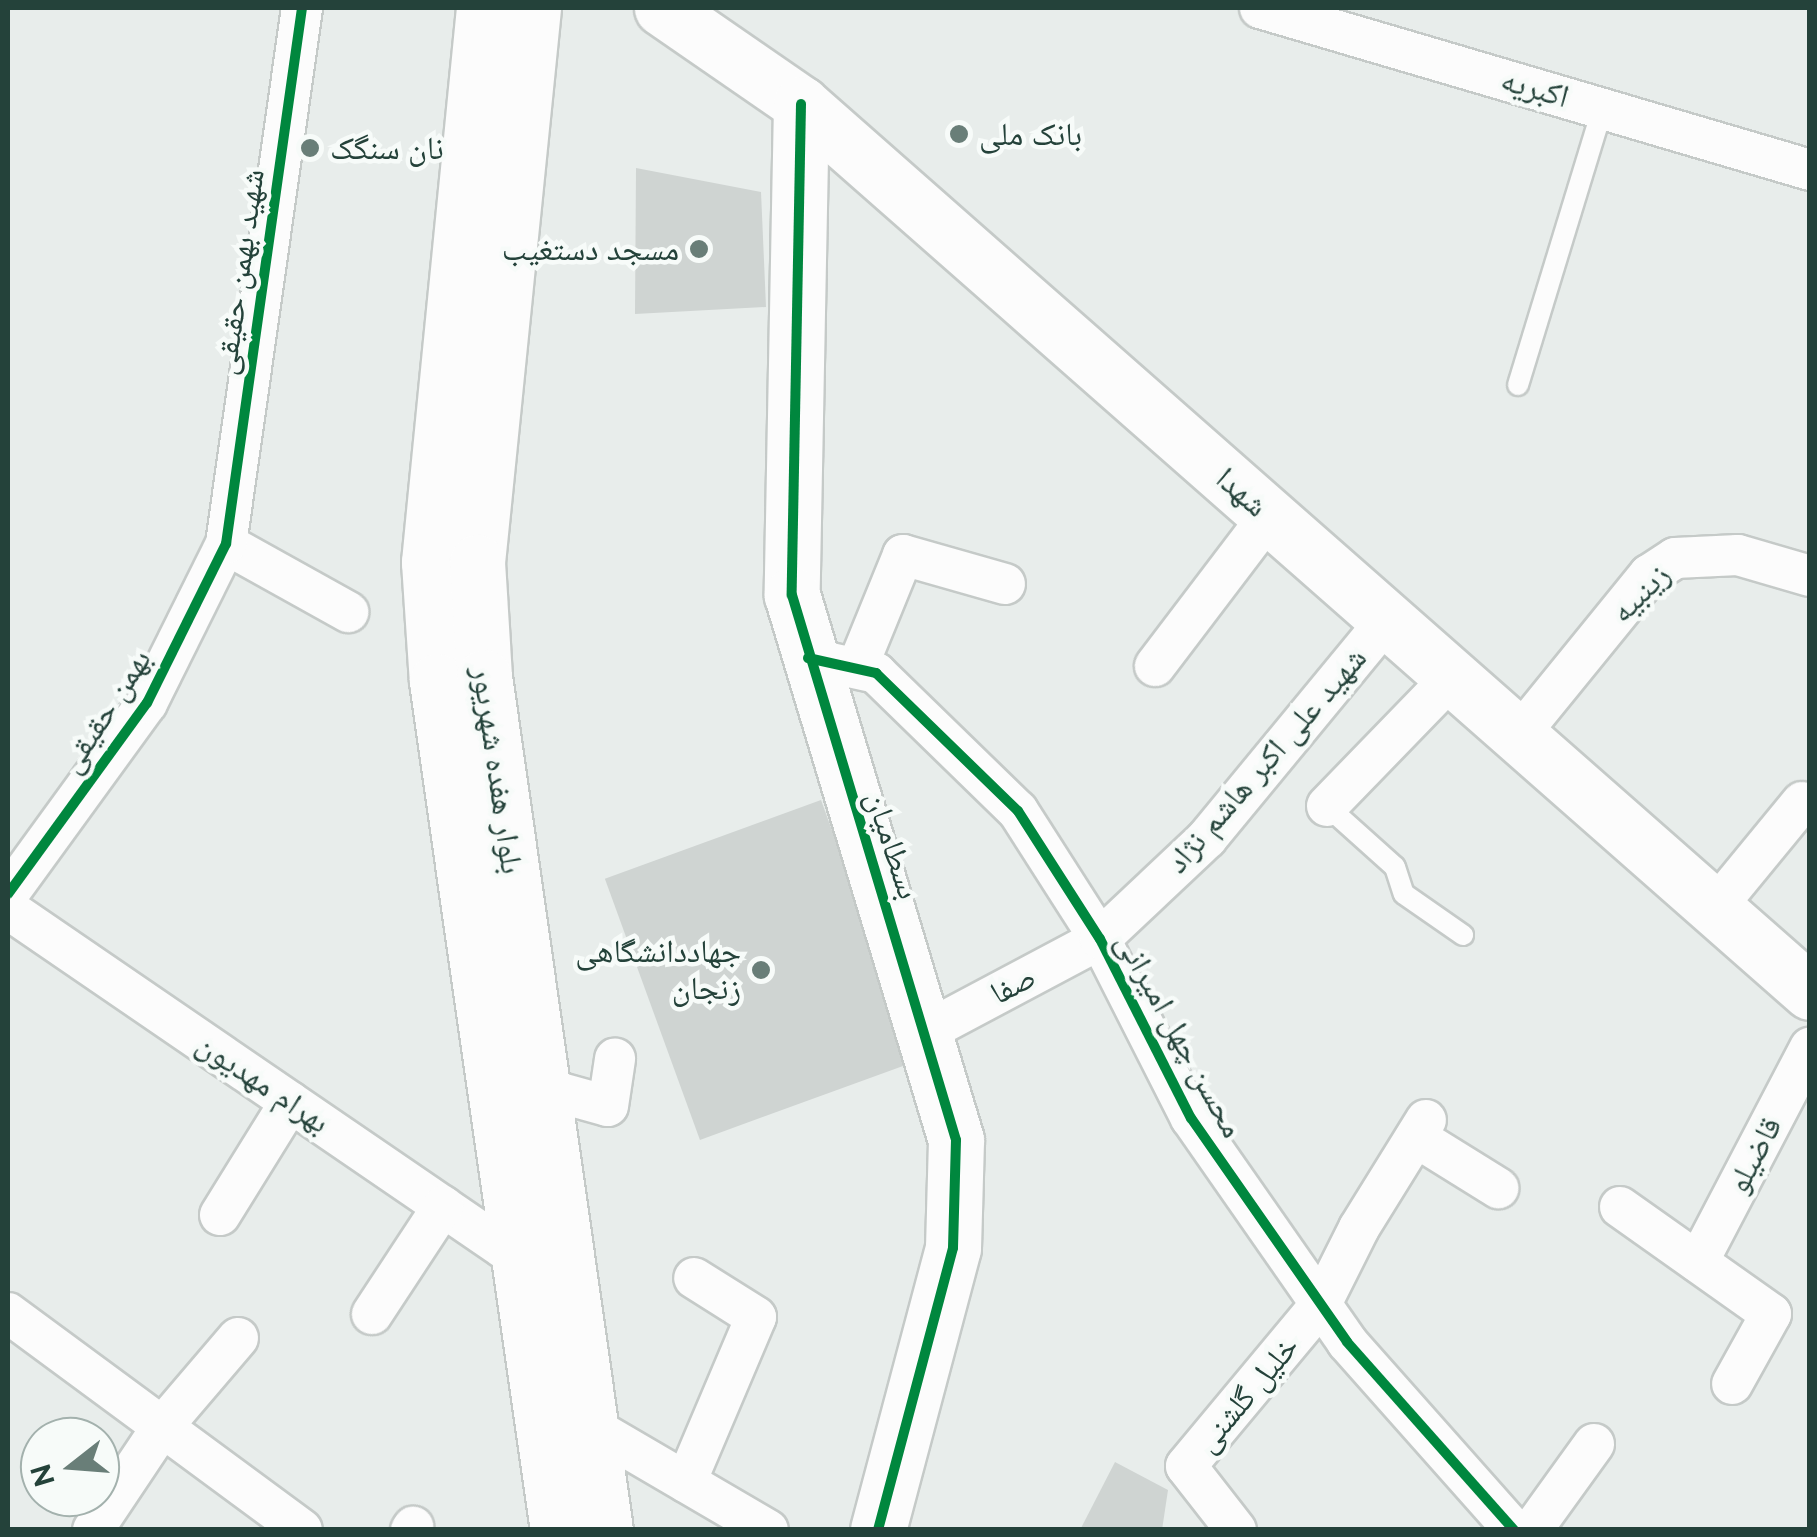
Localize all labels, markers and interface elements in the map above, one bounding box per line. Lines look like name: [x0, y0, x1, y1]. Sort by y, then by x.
street label: اکبریه: [1497, 60, 1573, 116]
place label: بانک ملی: [979, 115, 1082, 153]
marker: بانک ملی: [948, 123, 970, 145]
place label: نان سنگک: [330, 129, 444, 167]
marker: نان سنگک: [299, 137, 321, 159]
street label: شهید بهمن حقیقی: [206, 166, 272, 378]
place label: مسجد دستغیب: [502, 230, 679, 268]
marker: مسجد دستغیب: [688, 238, 710, 260]
street label: شهدا: [1208, 459, 1276, 525]
street label: زینبیه: [1602, 555, 1678, 631]
street label: شهید علی اکبر هاشم نژاد: [1157, 639, 1375, 881]
street label: بهمن حقیقی: [51, 642, 159, 780]
street label: بلوار هفده شهریور: [464, 664, 532, 876]
street label: بسطامیان: [858, 786, 928, 904]
street label: محسن چهل امیرانی: [1108, 926, 1252, 1144]
place label: جهاددانشگاهی زنجان: [575, 933, 741, 1008]
street label: صفا: [984, 957, 1042, 1013]
marker: جهاددانشگاهی زنجان: [750, 959, 772, 981]
street label: بهرام مهدیون: [189, 1025, 337, 1141]
street label: قاضیلو: [1718, 1110, 1790, 1200]
street label: خلیل گلشنی: [1187, 1328, 1307, 1460]
north arrow: [20, 1417, 120, 1517]
text: N: [24, 1460, 62, 1490]

